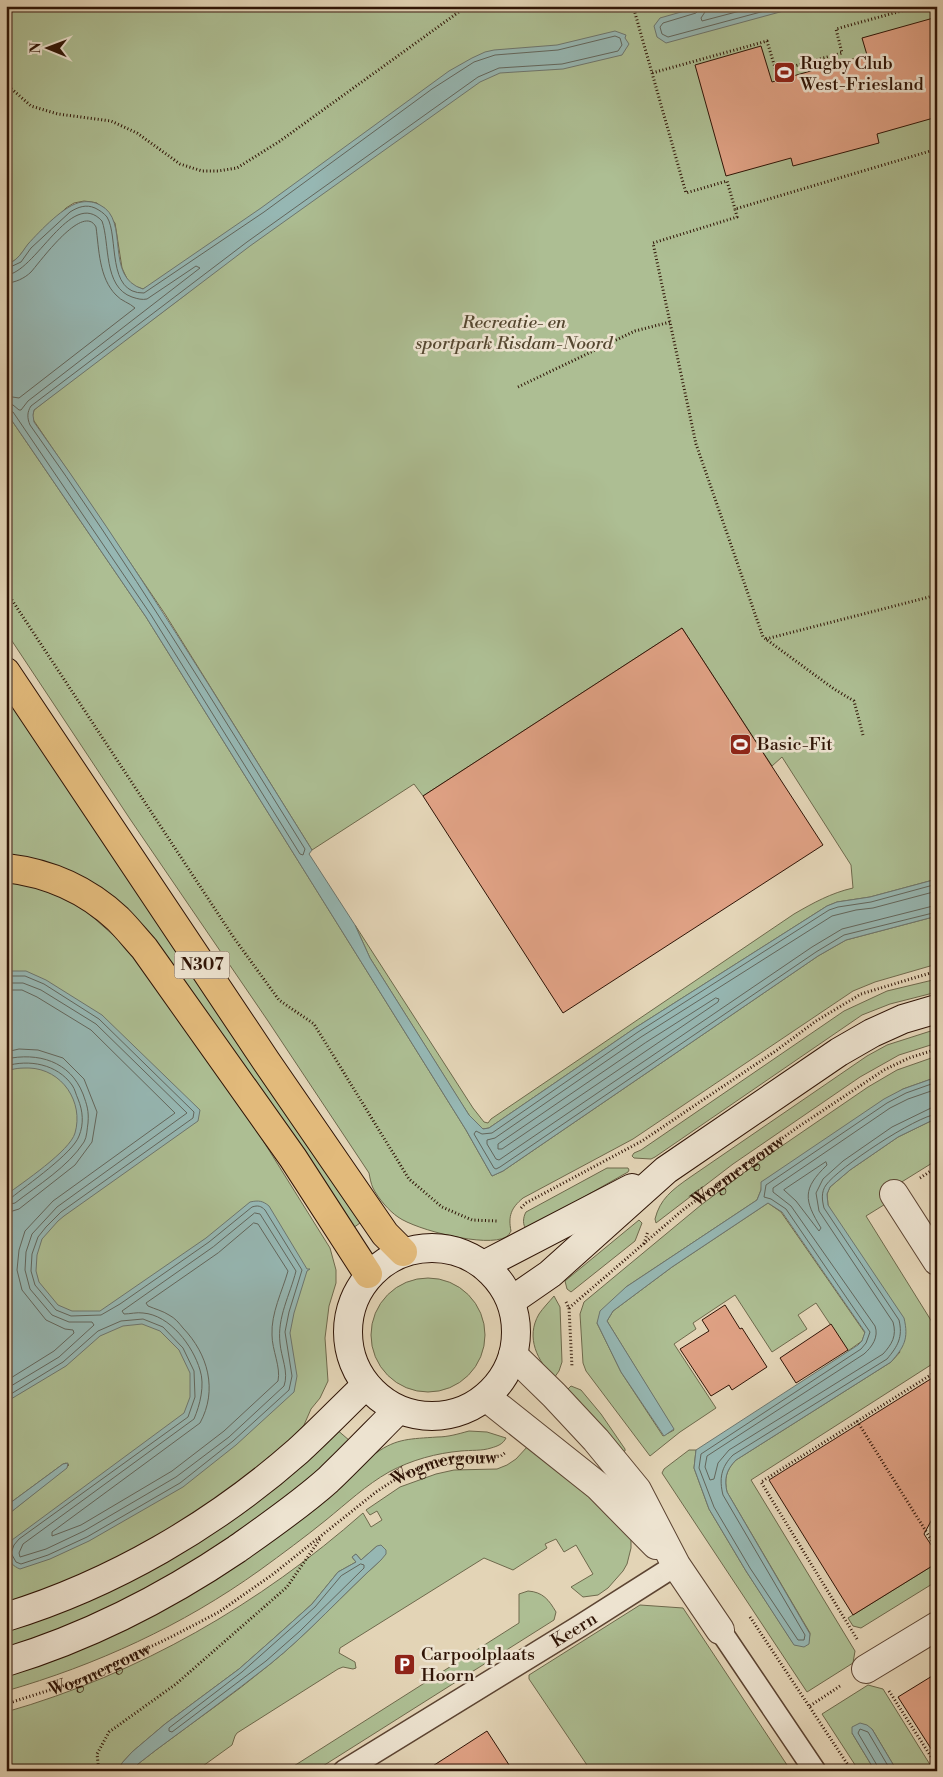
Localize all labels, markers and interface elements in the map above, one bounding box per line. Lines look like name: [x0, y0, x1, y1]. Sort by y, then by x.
north arrow: [22, 22, 72, 72]
text: N: [27, 42, 45, 53]
place label: Rugby Club West-Friesland: [799, 52, 925, 96]
sports icon: Rugby Club West-Friesland: [772, 61, 796, 85]
park label: Recreatie- en sportpark Risdam-Noord: [414, 311, 614, 355]
sports icon: Basic-Fit: [729, 732, 753, 756]
place label: Basic-Fit: [756, 733, 833, 756]
road number: N307: [174, 952, 230, 978]
street label: Wogmergouw: [686, 1129, 789, 1212]
street label: Wogmergouw: [386, 1445, 498, 1491]
street label: Keern: [547, 1606, 602, 1653]
street label: Wogmergouw: [45, 1637, 155, 1701]
place label: Carpoolplaats Hoorn: [421, 1643, 535, 1687]
parking icon: Carpoolplaats Hoorn: [393, 1652, 417, 1676]

